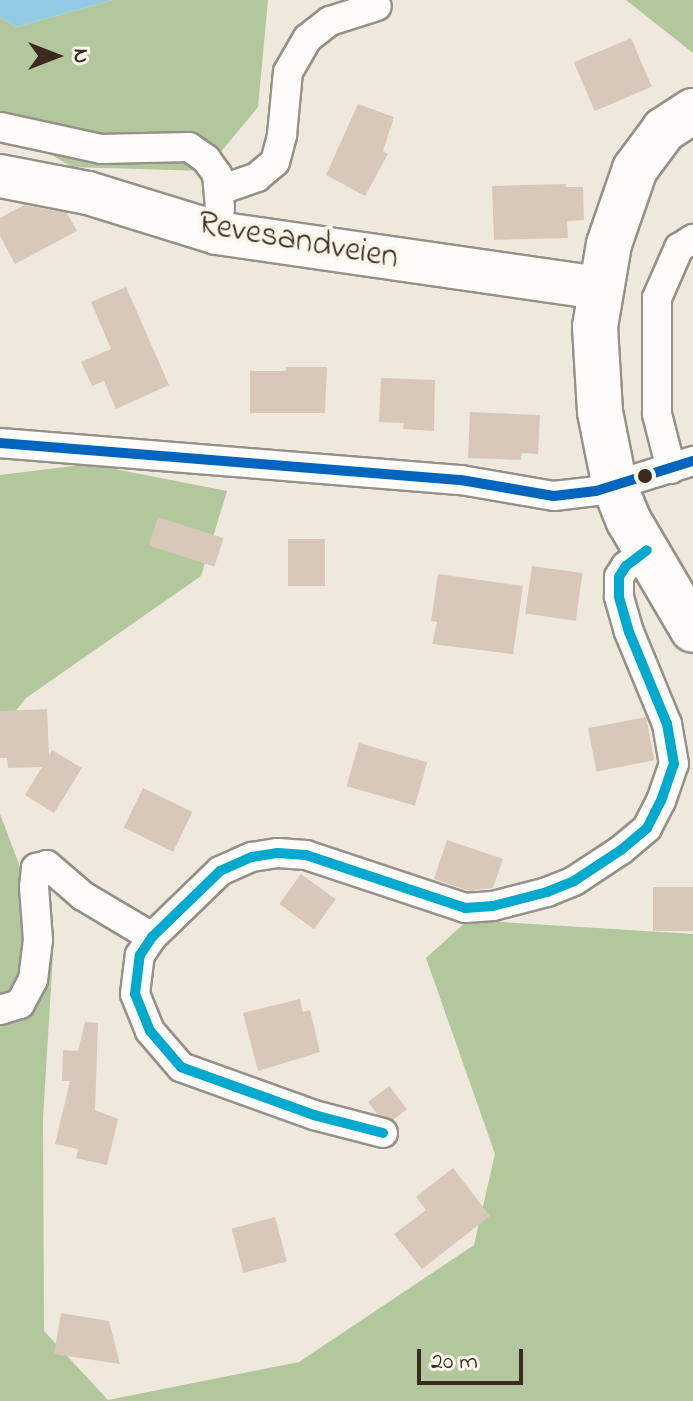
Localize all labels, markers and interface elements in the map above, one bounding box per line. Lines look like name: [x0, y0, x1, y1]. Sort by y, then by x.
north arrow: [16, 16, 96, 96]
text: N: [64, 49, 96, 63]
street label: Revesandveien: [195, 204, 401, 280]
unlabelled marker: [637, 468, 653, 484]
scale bar: [421, 1333, 527, 1383]
text: 20 m: [431, 1345, 478, 1380]

